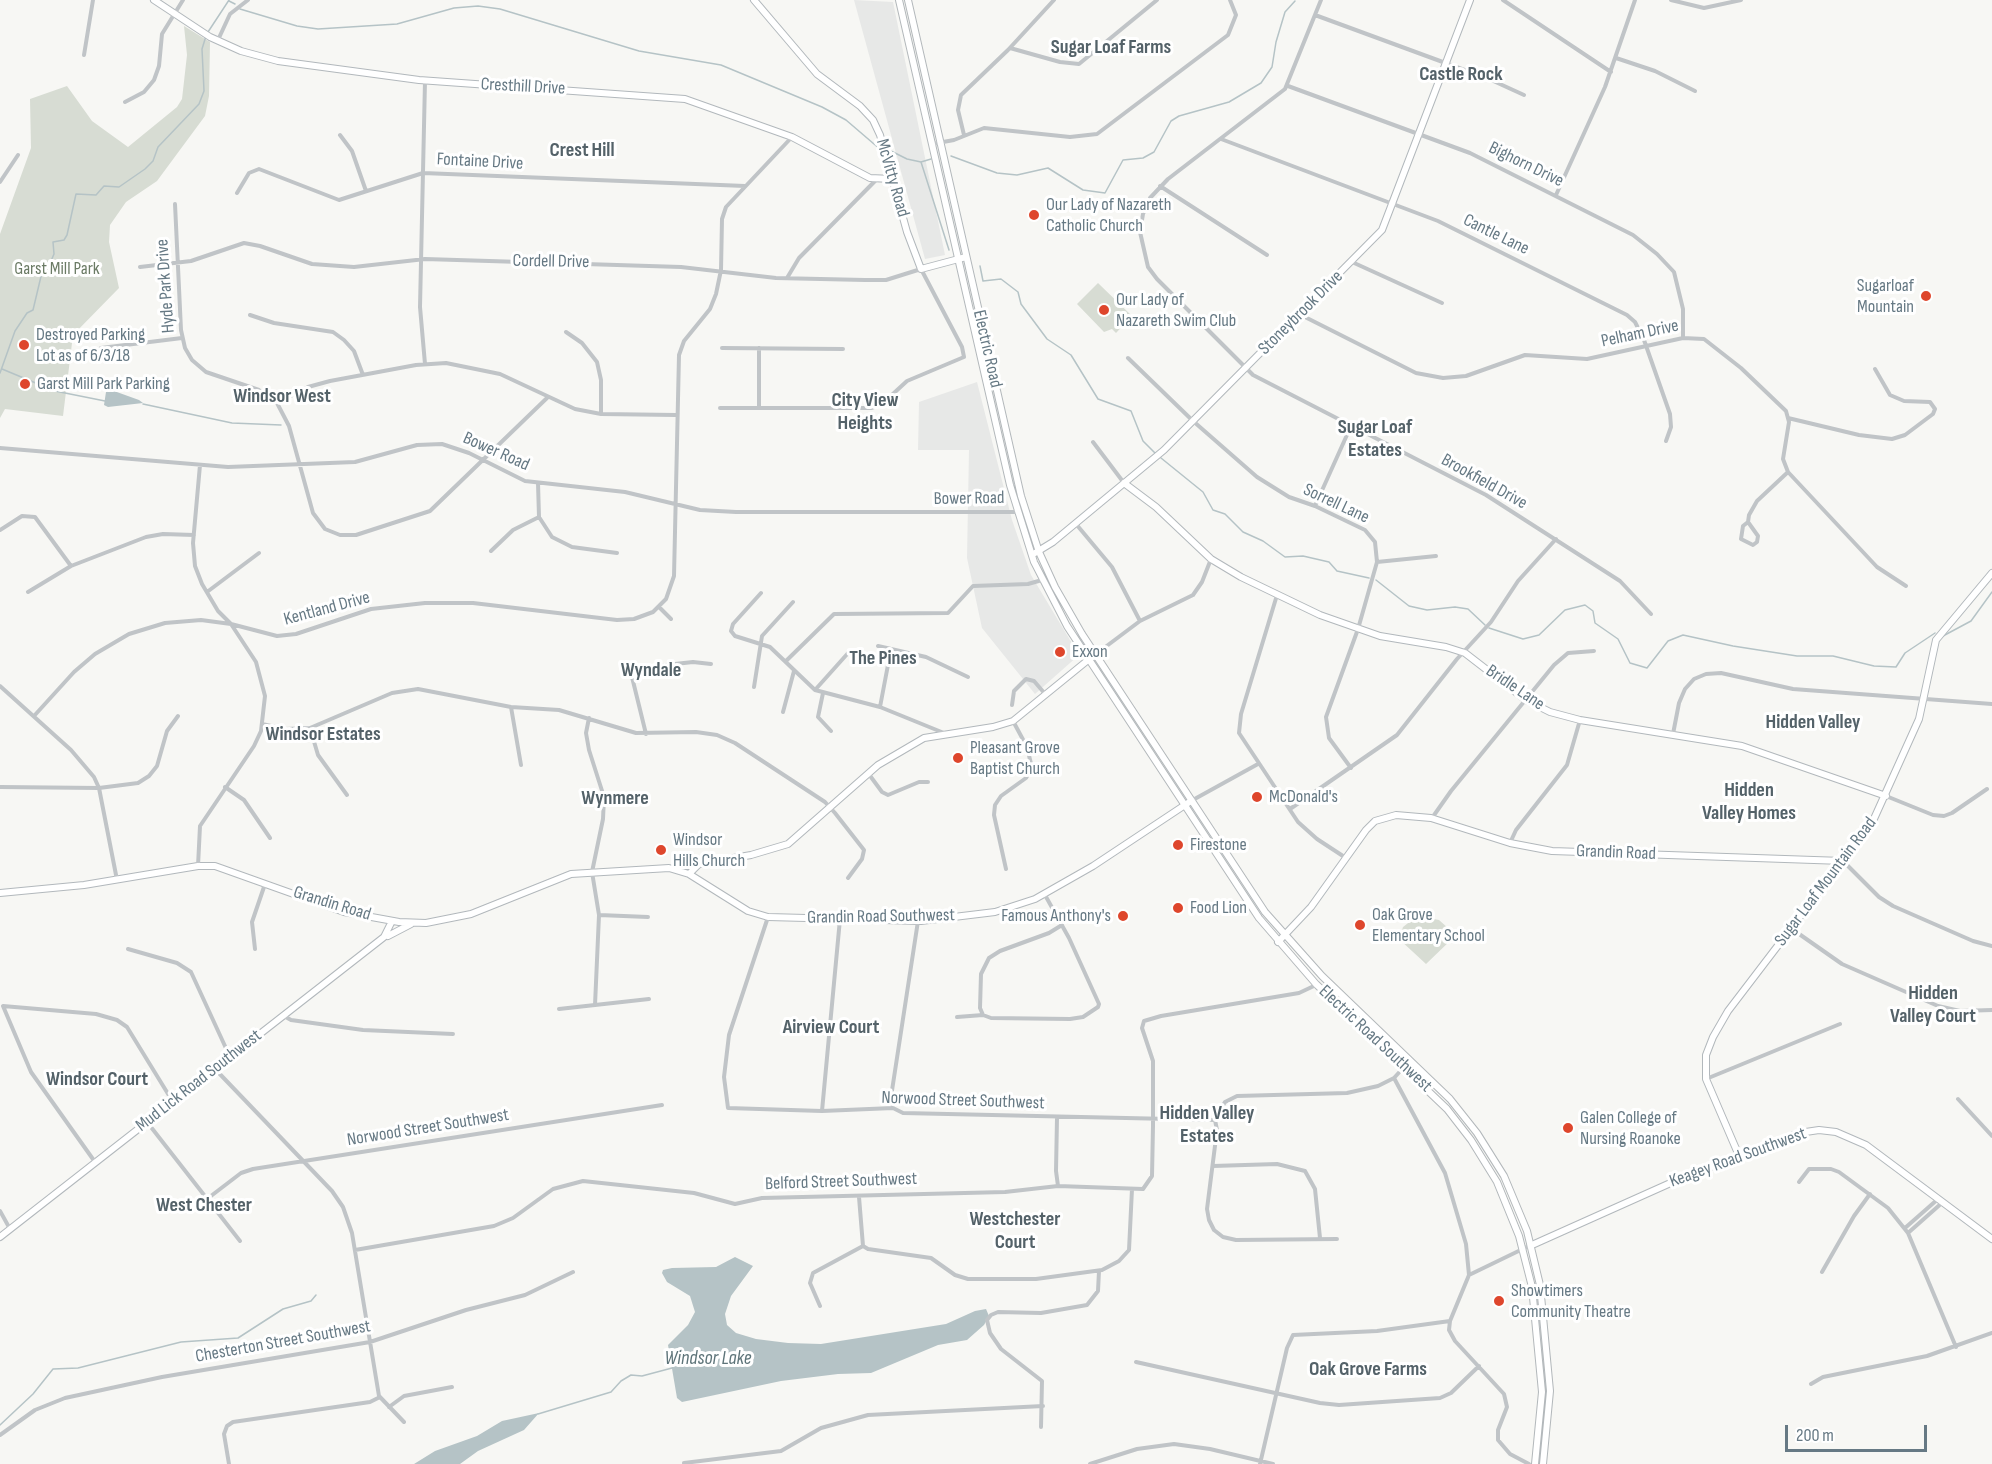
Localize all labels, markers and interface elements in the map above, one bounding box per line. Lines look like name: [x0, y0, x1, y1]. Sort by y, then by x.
district label: Sugar Loaf Farms: [1051, 36, 1171, 60]
district label: Castle Rock: [1419, 63, 1503, 87]
street label: Cresthill Drive: [480, 74, 566, 100]
street label: McVitty Road: [871, 137, 913, 219]
street label: Bighorn Drive: [1485, 138, 1567, 192]
district label: Crest Hill: [550, 139, 614, 163]
street label: Fontaine Drive: [436, 149, 524, 175]
place label: Our Lady of Nazareth Catholic Church: [1046, 194, 1172, 236]
marker: Our Lady of Nazareth Catholic Church: [1027, 208, 1041, 222]
street label: Cantle Lane: [1460, 210, 1532, 260]
street label: Hyde Park Drive: [152, 238, 180, 334]
street label: Cordell Drive: [512, 251, 590, 273]
park label: Garst Mill Park: [14, 258, 100, 280]
street label: Stoneybrook Drive: [1254, 266, 1348, 360]
place label: Sugarloaf Mountain: [1857, 275, 1914, 318]
place label: Our Lady of Nazareth Swim Club: [1116, 289, 1236, 332]
marker: Sugarloaf Mountain: [1919, 289, 1933, 303]
marker: Our Lady of Nazareth Swim Club: [1097, 303, 1111, 317]
street label: Electric Road: [968, 308, 1006, 390]
street label: Pelham Drive: [1599, 315, 1681, 353]
place label: Destroyed Parking Lot as of 6/3/18: [36, 324, 145, 366]
marker: Destroyed Parking Lot as of 6/3/18: [17, 338, 31, 352]
place label: Garst Mill Park Parking: [37, 373, 170, 395]
marker: Garst Mill Park Parking: [18, 377, 32, 391]
district label: Windsor West: [233, 385, 331, 409]
district label: City View Heights: [832, 389, 898, 436]
district label: Sugar Loaf Estates: [1338, 416, 1412, 463]
street label: Bower Road: [459, 428, 533, 476]
street label: Brookfield Drive: [1437, 450, 1531, 514]
street label: Sorrell Lane: [1299, 479, 1373, 529]
street label: Bower Road: [933, 488, 1005, 510]
street label: Kentland Drive: [282, 587, 372, 631]
place label: Exxon: [1072, 641, 1108, 663]
marker: Exxon: [1053, 645, 1067, 659]
district label: The Pines: [849, 647, 917, 671]
district label: Wyndale: [621, 659, 681, 683]
street label: Bridle Lane: [1482, 661, 1548, 715]
district label: Hidden Valley: [1766, 711, 1860, 735]
district label: Windsor Estates: [265, 723, 381, 747]
place label: Pleasant Grove Baptist Church: [970, 737, 1060, 780]
marker: Pleasant Grove Baptist Church: [951, 751, 965, 765]
district label: Hidden Valley Homes: [1702, 779, 1796, 826]
place label: McDonald's: [1269, 786, 1338, 808]
district label: Wynmere: [581, 787, 649, 811]
marker: McDonald's: [1250, 790, 1264, 804]
street label: Sugar Loaf Mountain Road: [1770, 813, 1882, 951]
place label: Windsor Hills Church: [673, 829, 745, 872]
place label: Firestone: [1190, 834, 1247, 856]
marker: Firestone: [1171, 838, 1185, 852]
street label: Grandin Road: [1576, 841, 1656, 865]
marker: Windsor Hills Church: [654, 843, 668, 857]
street label: Grandin Road: [291, 882, 373, 926]
place label: Food Lion: [1190, 897, 1247, 919]
marker: Food Lion: [1171, 901, 1185, 915]
place label: Oak Grove Elementary School: [1372, 904, 1485, 946]
street label: Grandin Road Southwest: [807, 905, 955, 929]
place label: Famous Anthony's: [1001, 905, 1111, 927]
marker: Famous Anthony's: [1116, 909, 1130, 923]
marker: Oak Grove Elementary School: [1353, 918, 1367, 932]
street label: Electric Road Southwest: [1314, 981, 1436, 1097]
district label: Hidden Valley Court: [1890, 982, 1976, 1029]
district label: Airview Court: [783, 1016, 879, 1040]
street label: Mud Lick Road Southwest: [132, 1025, 266, 1137]
district label: Windsor Court: [46, 1068, 148, 1092]
street label: Norwood Street Southwest: [881, 1087, 1045, 1115]
district label: Hidden Valley Estates: [1160, 1102, 1254, 1149]
street label: Norwood Street Southwest: [346, 1105, 510, 1151]
place label: Galen College of Nursing Roanoke: [1580, 1107, 1681, 1150]
marker: Galen College of Nursing Roanoke: [1561, 1121, 1575, 1135]
street label: Keagey Road Southwest: [1667, 1123, 1809, 1193]
street label: Belford Street Southwest: [765, 1169, 917, 1195]
district label: West Chester: [156, 1194, 252, 1218]
district label: Westchester Court: [970, 1208, 1060, 1255]
place label: Showtimers Community Theatre: [1511, 1280, 1631, 1322]
marker: Showtimers Community Theatre: [1492, 1294, 1506, 1308]
street label: Chesterton Street Southwest: [194, 1316, 372, 1368]
water label: Windsor Lake: [665, 1347, 751, 1371]
district label: Oak Grove Farms: [1309, 1358, 1427, 1382]
scale bar: [1788, 1413, 1930, 1451]
text: 200 m: [1796, 1425, 1834, 1446]

